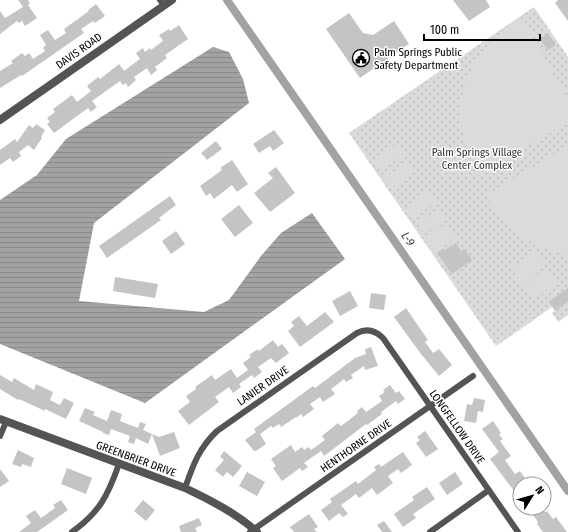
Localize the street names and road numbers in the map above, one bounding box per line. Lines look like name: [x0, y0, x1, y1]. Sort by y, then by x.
street label: DAVIS ROAD: [53, 30, 105, 72]
street label: LANIER DRIVE: [235, 363, 291, 409]
street label: LONGFELLOW DRIVE: [427, 388, 487, 466]
street label: HENTHORNE DRIVE: [318, 417, 394, 475]
street label: GREENBRIER DRIVE: [94, 439, 178, 479]

